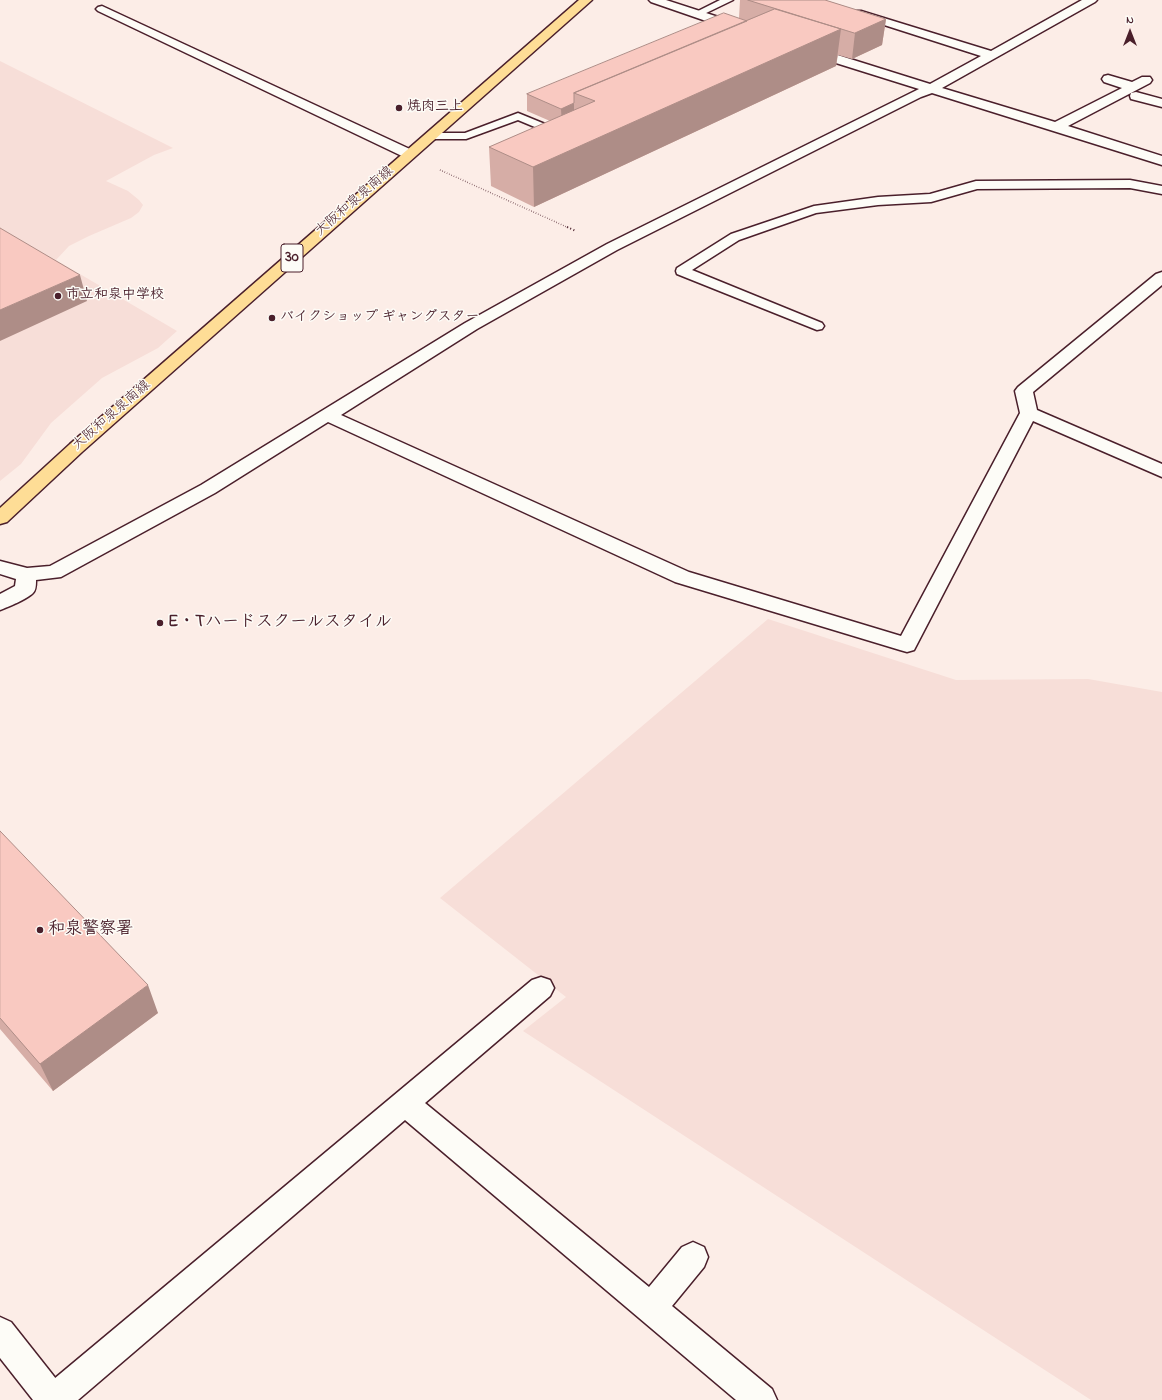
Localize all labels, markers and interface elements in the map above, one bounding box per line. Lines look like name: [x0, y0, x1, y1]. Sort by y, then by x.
north arrow: [1110, 12, 1150, 52]
text: N: [1126, 12, 1134, 28]
place label: 焼肉三上: [407, 100, 463, 116]
marker: 焼肉三上: [394, 103, 404, 113]
street label: 大阪和泉泉南線: [313, 164, 397, 240]
road number: 30: [281, 244, 303, 272]
place label: 市立和泉中学校: [66, 288, 164, 304]
marker: 市立和泉中学校: [53, 291, 63, 301]
place label: バイクショップ ギャングスター: [280, 310, 479, 326]
marker: バイクショップ ギャングスター: [267, 313, 277, 323]
street label: 大阪和泉泉南線: [70, 378, 154, 454]
place label: E・Tハードスクールスタイル: [168, 613, 392, 633]
marker: E・Tハードスクールスタイル: [155, 618, 165, 628]
place label: 和泉警察署: [48, 920, 133, 940]
marker: 和泉警察署: [35, 925, 45, 935]

